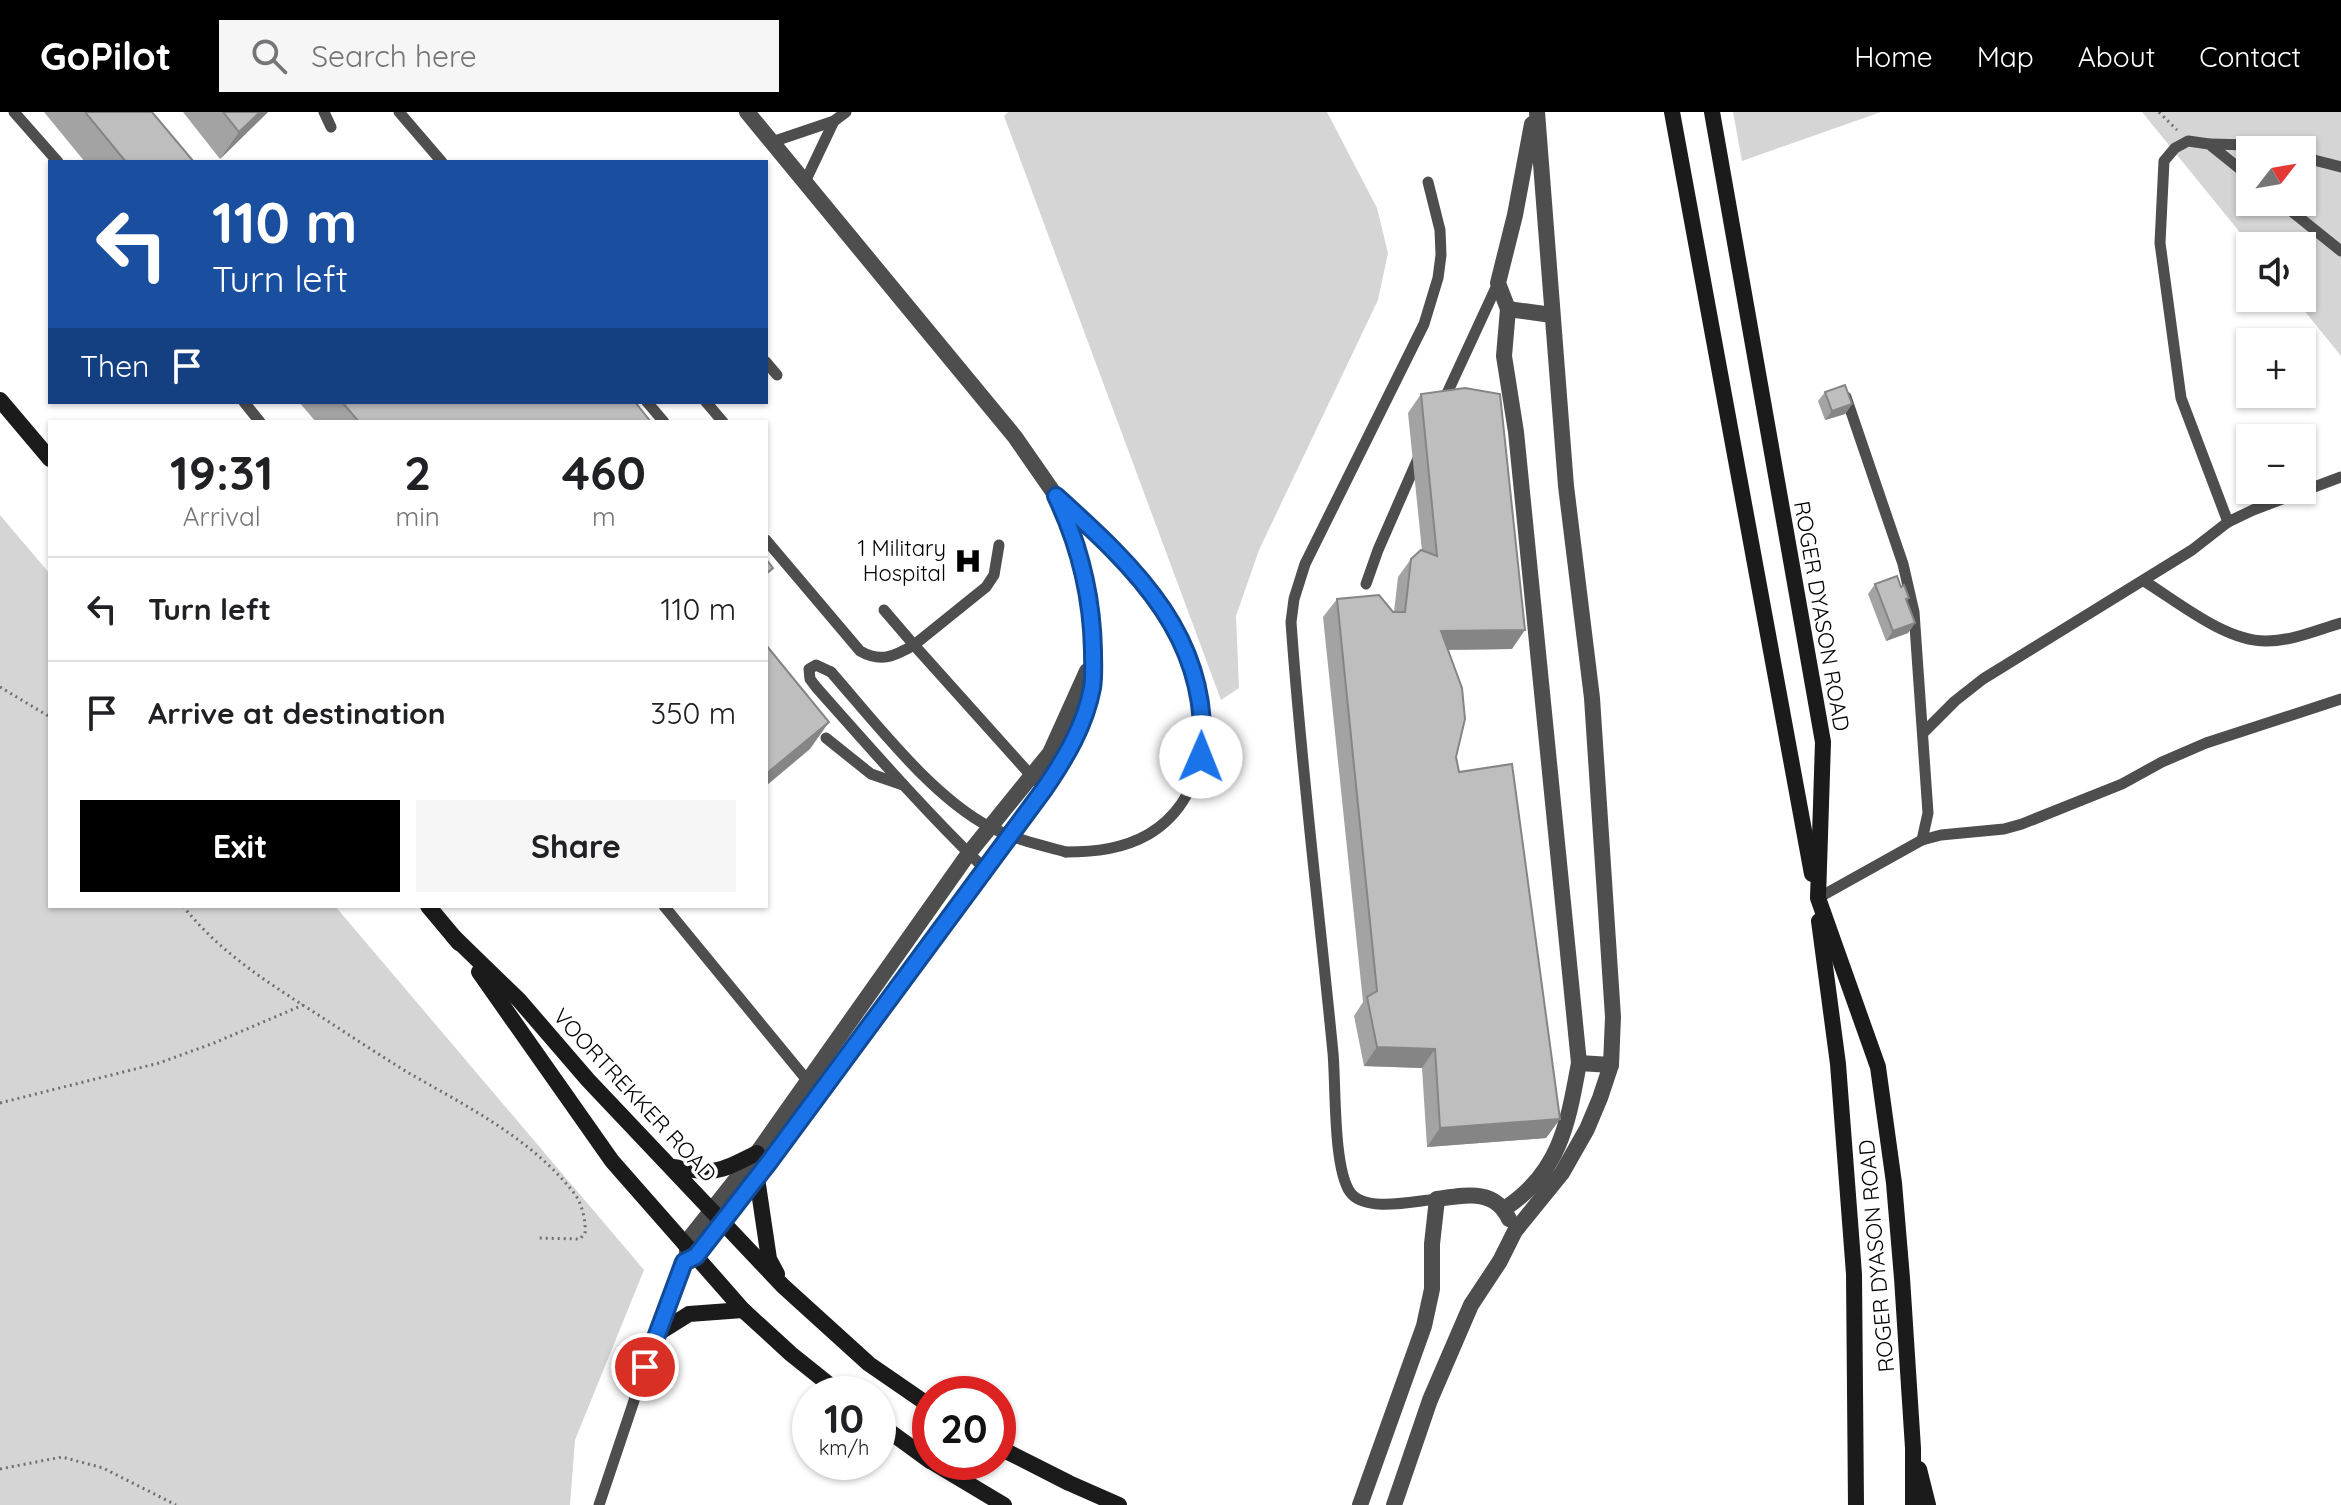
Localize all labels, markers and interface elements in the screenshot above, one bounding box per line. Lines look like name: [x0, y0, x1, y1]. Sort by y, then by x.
search box: [219, 20, 779, 92]
text: GoPilot: [40, 32, 171, 80]
icon: search: [247, 34, 291, 78]
text: Search here: [311, 37, 477, 75]
text: Home: [1854, 39, 1933, 74]
text: Map: [1977, 39, 2034, 74]
text: About: [2078, 39, 2155, 74]
text: Contact: [2199, 39, 2301, 74]
north arrow: [2236, 136, 2316, 216]
map controls: [2236, 136, 2316, 504]
text: 110 m: [212, 187, 357, 257]
icon: left: [80, 192, 184, 296]
button: sound: [2236, 232, 2316, 312]
text: Turn left: [212, 256, 348, 301]
button: +: [2236, 328, 2316, 408]
icon: arrive: [165, 344, 209, 388]
text: Then: [80, 347, 149, 385]
button: −: [2236, 424, 2316, 504]
text: 19:31: [170, 442, 273, 502]
text: 2: [404, 442, 431, 502]
text: 460: [562, 442, 646, 502]
street label: ROGER DYASON ROAD: [1788, 499, 1856, 733]
text: Arrival: [183, 500, 261, 533]
text: min: [395, 500, 440, 533]
text: m: [592, 500, 616, 533]
place label: 1 Military Hospital: [857, 534, 946, 587]
hospital icon: 1 Military Hospital: [953, 546, 983, 576]
icon: left: [80, 587, 124, 631]
text: Turn left: [148, 590, 271, 628]
text: 110 m: [660, 590, 736, 628]
icon: arrive: [80, 691, 124, 735]
text: Arrive at destination: [148, 694, 446, 732]
text: 350 m: [651, 694, 736, 732]
position arrow: [1159, 715, 1243, 799]
button: Exit: [80, 800, 400, 892]
button: Share: [416, 800, 736, 892]
street label: VOORTREKKER ROAD: [547, 1002, 723, 1188]
street label: ROGER DYASON ROAD: [1852, 1139, 1900, 1373]
pin: [611, 1333, 679, 1401]
icon: arrive: [623, 1345, 667, 1389]
speed limit sign: 20: [912, 1376, 1016, 1480]
text: 10: [824, 1393, 864, 1443]
text: km/h: [819, 1435, 869, 1460]

